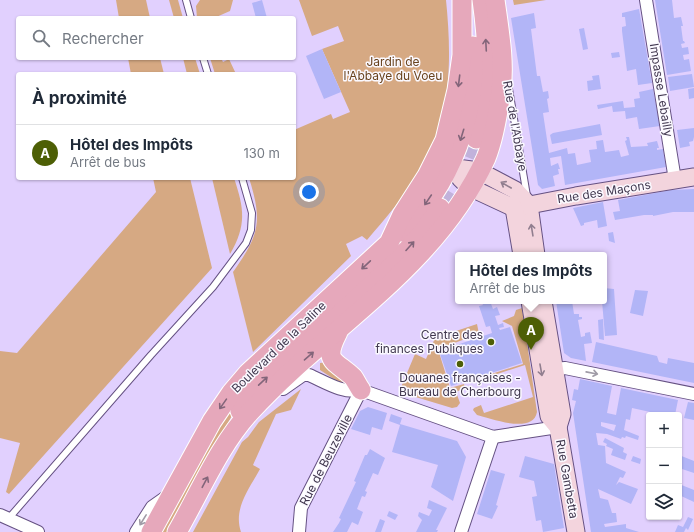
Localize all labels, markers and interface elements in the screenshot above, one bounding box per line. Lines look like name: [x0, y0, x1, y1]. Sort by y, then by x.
search box: [16, 16, 296, 60]
icon: search: [30, 27, 52, 49]
text: Rechercher: [62, 29, 144, 48]
one-way arrow: [483, 39, 490, 52]
street label: Impasse Lebailly: [647, 42, 676, 138]
park label: Jardin de l'Abbaye du Voeu: [344, 54, 442, 83]
one-way arrow: [455, 74, 462, 87]
street label: Rue de l'Abbaye: [500, 79, 531, 172]
text: À proximité: [32, 88, 127, 108]
one-way arrow: [458, 128, 465, 141]
text: Hôtel des Impôts: [70, 135, 193, 154]
text: A: [40, 145, 50, 161]
text: 130 m: [243, 145, 280, 161]
text: Arrêt de bus: [70, 154, 146, 170]
street label: Rue des Maçons: [556, 177, 652, 206]
one-way arrow: [500, 180, 512, 188]
your location: [299, 182, 319, 202]
one-way arrow: [424, 194, 432, 205]
one-way arrow: [528, 224, 536, 237]
one-way arrow: [406, 241, 415, 251]
popup: [455, 252, 607, 304]
one-way arrow: [361, 260, 371, 270]
text: Hôtel des Impôts: [470, 261, 593, 280]
text: Arrêt de bus: [470, 280, 545, 296]
street label: Boulevard de la Saline: [228, 298, 329, 396]
pin: A: [518, 317, 544, 350]
place label: Centre des finances Publiques: [375, 327, 483, 356]
marker: Centre des finances Publiques: [486, 337, 496, 347]
one-way arrow: [304, 352, 315, 361]
marker: Douanes françaises - Bureau de Cherbourg: [455, 359, 465, 369]
one-way arrow: [537, 363, 545, 376]
place label: Douanes françaises - Bureau de Cherbourg: [399, 370, 521, 399]
one-way arrow: [586, 370, 599, 378]
one-way arrow: [257, 377, 267, 386]
one-way arrow: [219, 399, 227, 410]
street label: Rue de Beuzeville: [296, 412, 355, 508]
map controls: [646, 412, 682, 520]
button: +: [646, 412, 682, 448]
street label: Rue Gambetta: [553, 438, 582, 520]
button: −: [646, 448, 682, 484]
one-way arrow: [202, 476, 209, 488]
button: layers: [646, 484, 682, 520]
one-way arrow: [139, 515, 148, 526]

